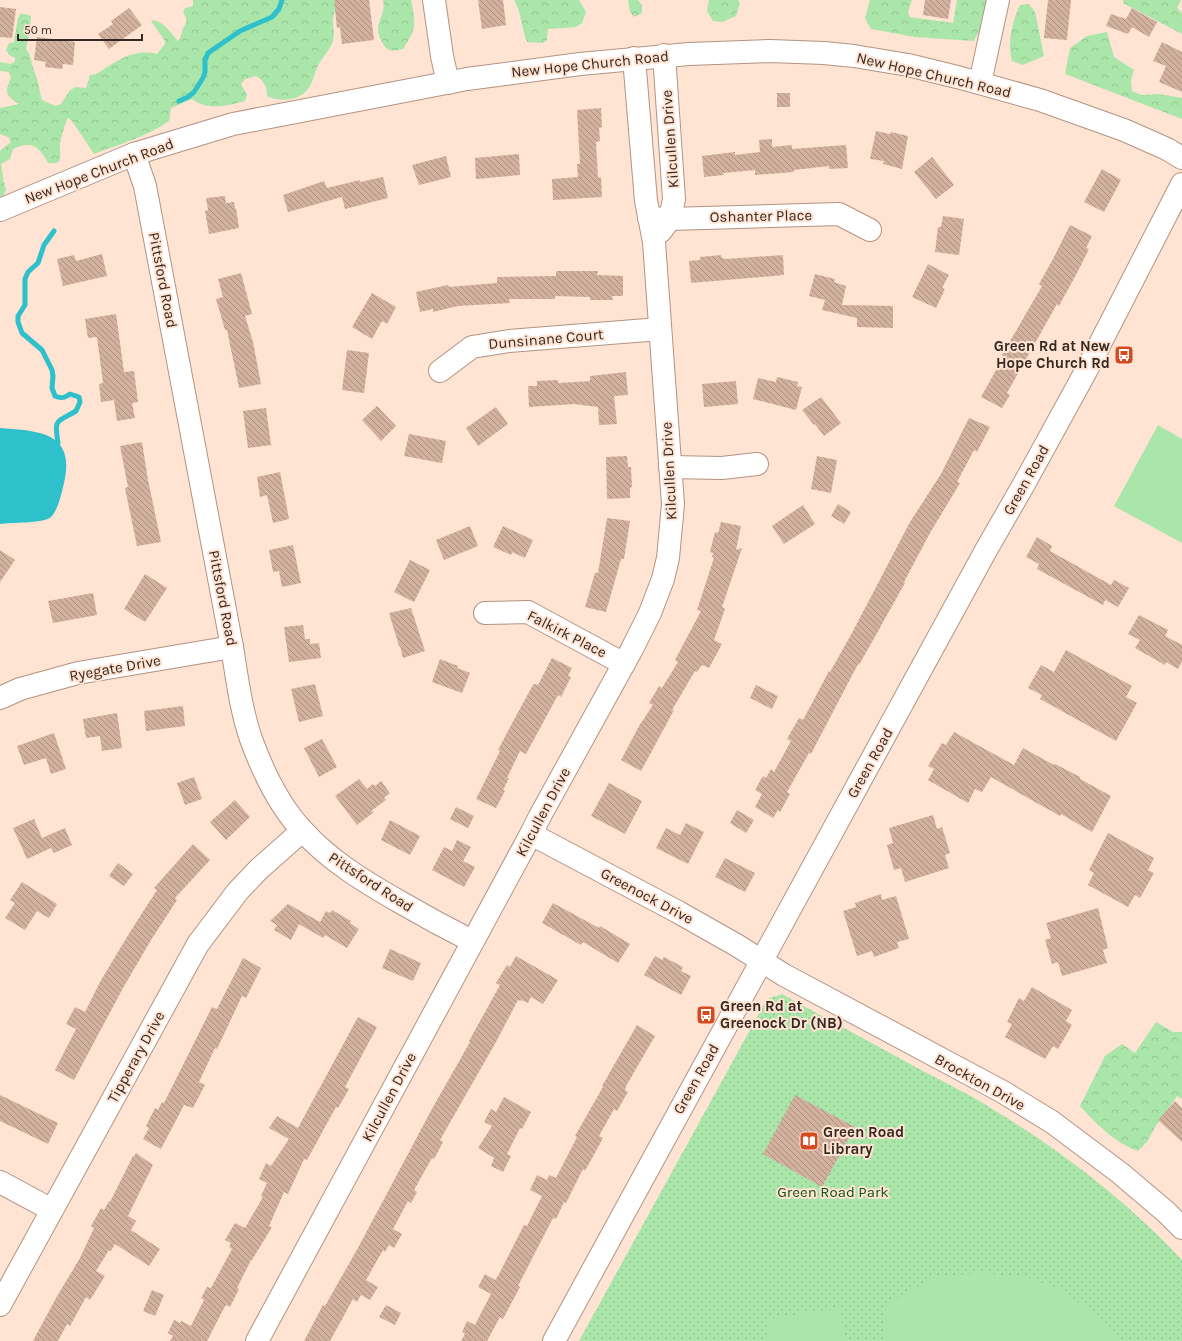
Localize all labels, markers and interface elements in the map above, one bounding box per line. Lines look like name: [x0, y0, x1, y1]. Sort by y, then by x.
scale bar: [18, 16, 142, 42]
text: 50 m: [24, 23, 52, 37]
street label: New Hope Church Road: [510, 47, 670, 81]
street label: New Hope Church Road: [855, 48, 1013, 102]
street label: Kilcullen Drive: [658, 89, 682, 189]
street label: New Hope Church Road: [22, 134, 176, 208]
street label: Oshanter Place: [710, 206, 812, 226]
street label: Pittsford Road: [145, 231, 181, 329]
street label: Dunsinane Court: [488, 325, 605, 353]
place label: Green Rd at New Hope Church Rd: [994, 337, 1111, 372]
bus stop icon: Green Rd at New Hope Church Rd: [1113, 344, 1135, 366]
street label: Kilcullen Drive: [657, 421, 681, 521]
street label: Green Road: [999, 442, 1053, 518]
street label: Pittsford Road: [205, 549, 241, 647]
street label: Falkirk Place: [524, 606, 610, 662]
street label: Ryegate Drive: [68, 651, 162, 685]
street label: Green Road: [843, 725, 897, 801]
street label: Kilcullen Drive: [512, 764, 574, 860]
street label: Pittsford Road: [325, 848, 417, 916]
street label: Greenock Drive: [598, 864, 696, 928]
place label: Green Rd at Greenock Dr (NB): [720, 997, 843, 1032]
bus stop icon: Green Rd at Greenock Dr (NB): [695, 1004, 717, 1026]
street label: Tipperary Drive: [103, 1008, 169, 1106]
street label: Green Road: [669, 1041, 723, 1117]
street label: Kilcullen Drive: [358, 1049, 420, 1145]
street label: Brockton Drive: [932, 1050, 1028, 1114]
place label: Green Road Library: [823, 1123, 904, 1158]
library icon: Green Road Library: [798, 1130, 820, 1152]
park label: Green Road Park: [777, 1183, 889, 1201]

